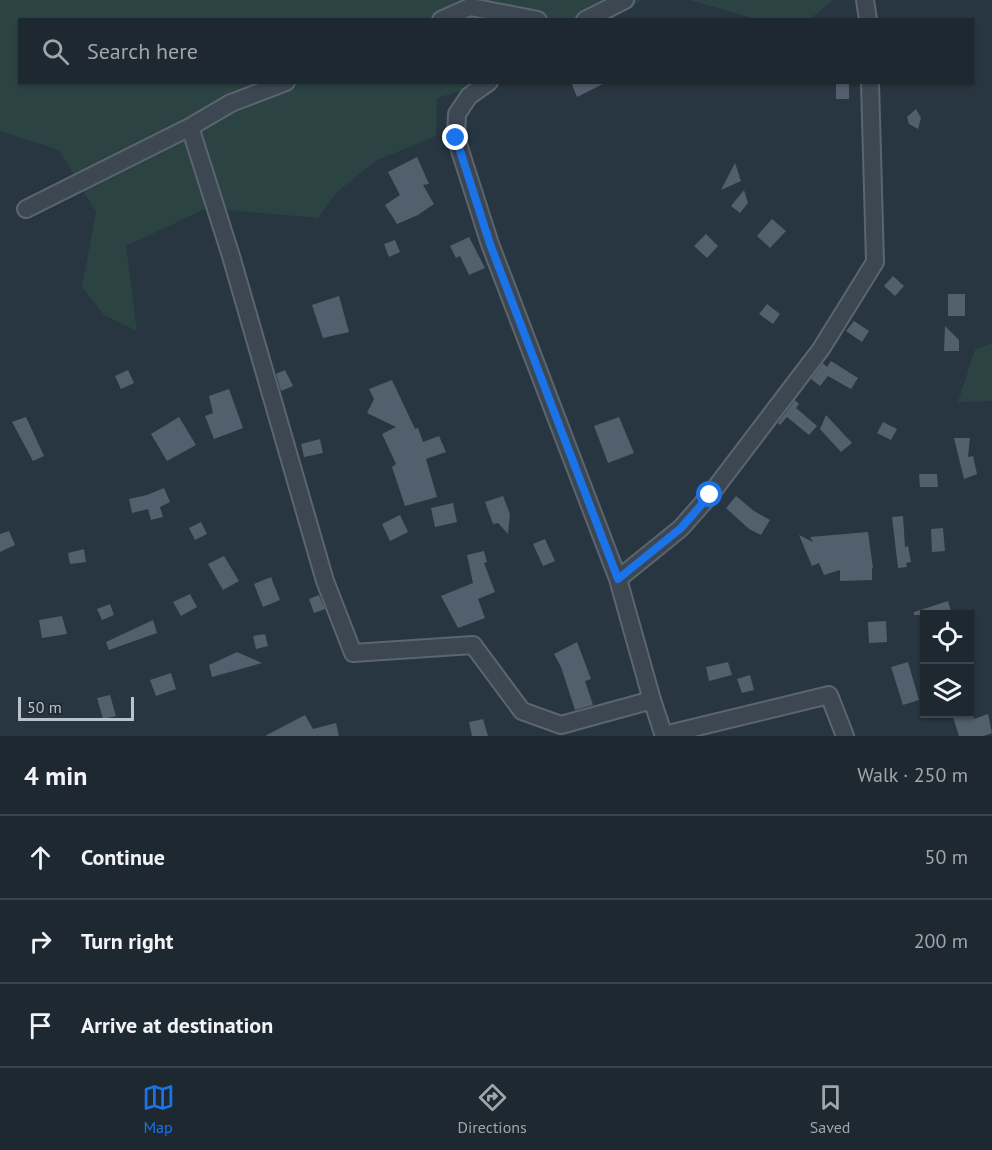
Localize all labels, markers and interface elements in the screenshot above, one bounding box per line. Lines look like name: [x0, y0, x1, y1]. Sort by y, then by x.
search box: [18, 18, 974, 84]
icon: search: [39, 35, 72, 68]
text: Search here: [87, 37, 198, 65]
route end: [442, 124, 468, 150]
route start: [696, 481, 722, 507]
map controls: [920, 610, 974, 718]
button: locate: [920, 610, 974, 664]
button: layers: [920, 664, 974, 718]
scale bar: [18, 694, 134, 722]
text: 50 m: [27, 697, 62, 717]
text: 4 min: [24, 759, 87, 792]
text: Walk · 250 m: [857, 762, 968, 788]
icon: ahead: [24, 841, 57, 874]
text: Continue: [81, 843, 165, 871]
text: 50 m: [925, 844, 968, 870]
icon: right: [24, 925, 57, 958]
text: Turn right: [81, 927, 173, 955]
text: 200 m: [914, 928, 968, 954]
icon: arrive: [24, 1009, 57, 1042]
text: Arrive at destination: [81, 1011, 273, 1039]
tab: Map: [142, 1081, 175, 1137]
tab: Directions: [458, 1081, 527, 1137]
tab: Saved: [810, 1081, 850, 1137]

